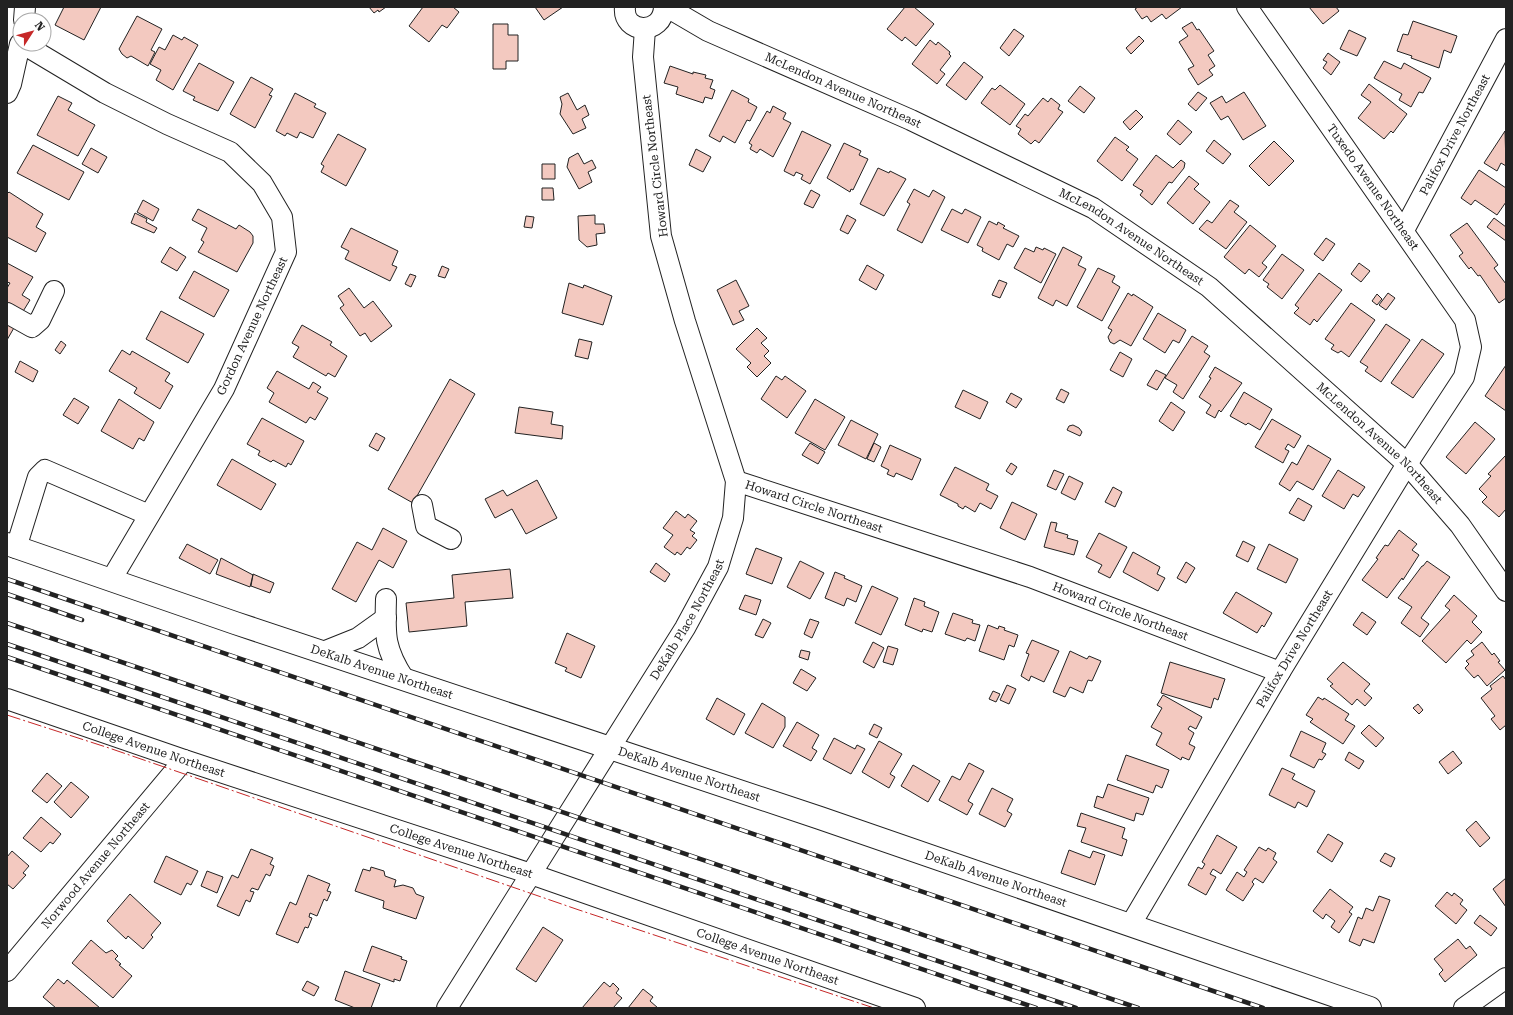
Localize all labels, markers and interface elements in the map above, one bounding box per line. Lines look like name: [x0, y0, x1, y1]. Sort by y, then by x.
north arrow: [12, 12, 52, 52]
text: N: [32, 19, 48, 34]
street label: McLendon Avenue Northeast: [763, 50, 924, 131]
street label: Palifox Drive Northeast: [1417, 71, 1493, 198]
street label: Howard Circle Northeast: [639, 93, 671, 238]
street label: Tuxedo Avenue Northeast: [1324, 121, 1422, 253]
street label: McLendon Avenue Northeast: [1057, 186, 1207, 289]
street label: Gordon Avenue Northeast: [214, 254, 290, 397]
street label: McLendon Avenue Northeast: [1314, 380, 1446, 507]
street label: Howard Circle Northeast: [743, 477, 885, 536]
street label: DeKalb Place Northeast: [647, 557, 727, 683]
street label: Howard Circle Northeast: [1051, 579, 1191, 644]
street label: Palifox Drive Northeast: [1253, 587, 1336, 710]
street label: DeKalb Avenue Northeast: [309, 642, 455, 702]
street label: College Avenue Northeast: [80, 718, 227, 780]
street label: DeKalb Avenue Northeast: [616, 744, 763, 805]
street label: Norwood Avenue Northeast: [39, 799, 153, 931]
street label: College Avenue Northeast: [388, 821, 535, 881]
street label: DeKalb Avenue Northeast: [923, 848, 1069, 910]
street label: College Avenue Northeast: [695, 925, 841, 988]

